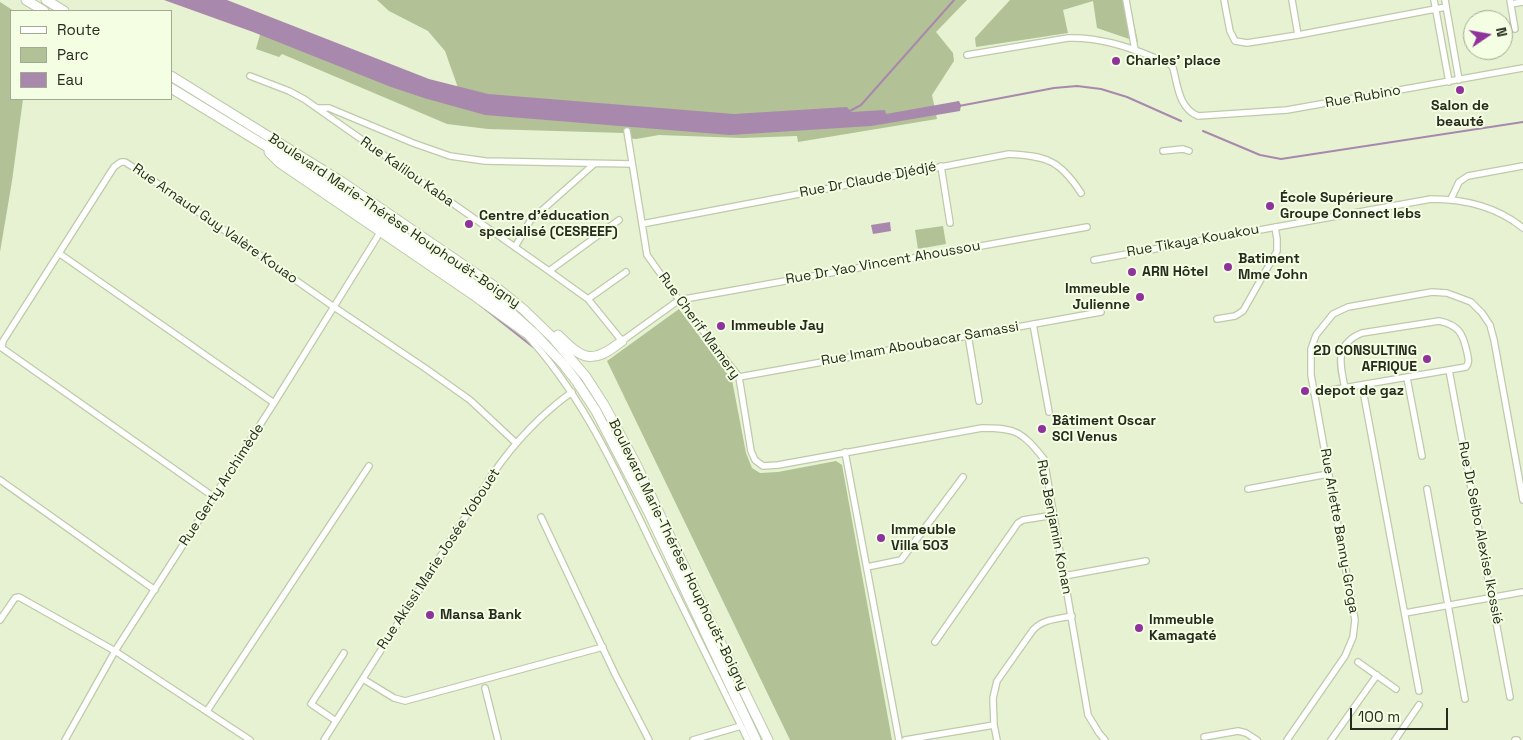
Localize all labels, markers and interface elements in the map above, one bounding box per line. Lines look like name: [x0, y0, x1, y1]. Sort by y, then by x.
legend: [10, 10, 172, 100]
north arrow: [1463, 10, 1513, 60]
text: Route: [57, 20, 100, 39]
text: N: [1492, 26, 1511, 39]
text: Parc: [57, 45, 89, 64]
place label: Charles' place: [1126, 53, 1221, 69]
marker: Charles' place: [1110, 55, 1122, 67]
text: Eau: [57, 70, 83, 89]
street label: Rue Rubino: [1324, 82, 1402, 112]
marker: Salon de beauté: [1454, 84, 1466, 96]
place label: Salon de beauté: [1431, 98, 1489, 130]
street label: Boulevard Marie-Thérèse Houphouët-Boigny: [265, 130, 523, 312]
street label: Rue Kalilou Kaba: [357, 133, 457, 211]
street label: Rue Dr Claude Djédjé: [798, 158, 938, 202]
street label: Rue Arnaud Guy Valère Kouao: [129, 160, 301, 288]
place label: École Supérieure Groupe Connect Iebs: [1280, 190, 1421, 222]
marker: École Supérieure Groupe Connect Iebs: [1264, 200, 1276, 212]
place label: Centre d'éducation specialisé (CESREEF): [479, 208, 618, 240]
marker: Centre d'éducation specialisé (CESREEF): [463, 218, 475, 230]
street label: Rue Tikaya Kouakou: [1125, 221, 1261, 261]
street label: Rue Dr Yao Vincent Ahoussou: [784, 238, 982, 288]
place label: Batiment Mme John: [1238, 251, 1308, 284]
marker: Batiment Mme John: [1222, 261, 1234, 273]
place label: ARN Hôtel: [1142, 264, 1208, 280]
marker: ARN Hôtel: [1126, 266, 1138, 278]
street label: Rue Cherif Mamery: [655, 269, 743, 383]
place label: Immeuble Julienne: [1065, 281, 1130, 314]
marker: Immeuble Julienne: [1134, 291, 1146, 303]
place label: Immeuble Jay: [731, 318, 824, 334]
street label: Rue Imam Aboubacar Samassi: [820, 318, 1020, 370]
marker: Immeuble Jay: [715, 320, 727, 332]
place label: 2D CONSULTING AFRIQUE: [1313, 343, 1417, 376]
marker: 2D CONSULTING AFRIQUE: [1421, 353, 1433, 365]
place label: depot de gaz: [1315, 383, 1404, 399]
marker: depot de gaz: [1299, 385, 1311, 397]
place label: Bâtiment Oscar SCI Venus: [1052, 413, 1156, 446]
street label: Boulevard Marie-Thérèse Houphouët-Boigny: [605, 416, 751, 694]
street label: Rue Gerty Archimède: [176, 421, 268, 549]
marker: Bâtiment Oscar SCI Venus: [1036, 423, 1048, 435]
street label: Rue Dr Seibo Alexise Ikossié: [1454, 440, 1506, 626]
street label: Rue Arlette Banny-Groga: [1316, 447, 1362, 615]
street label: Rue Benjamin Konan: [1033, 458, 1075, 596]
street label: Rue Akissi Marie Josée Yobouet: [374, 465, 504, 653]
place label: Immeuble Villa 503: [891, 522, 956, 554]
marker: Immeuble Villa 503: [875, 532, 887, 544]
place label: Mansa Bank: [440, 607, 522, 623]
marker: Mansa Bank: [424, 609, 436, 621]
place label: Immeuble Kamagaté: [1149, 612, 1216, 644]
marker: Immeuble Kamagaté: [1133, 622, 1145, 634]
scale bar: [1353, 698, 1450, 730]
text: 100 m: [1358, 707, 1400, 726]

